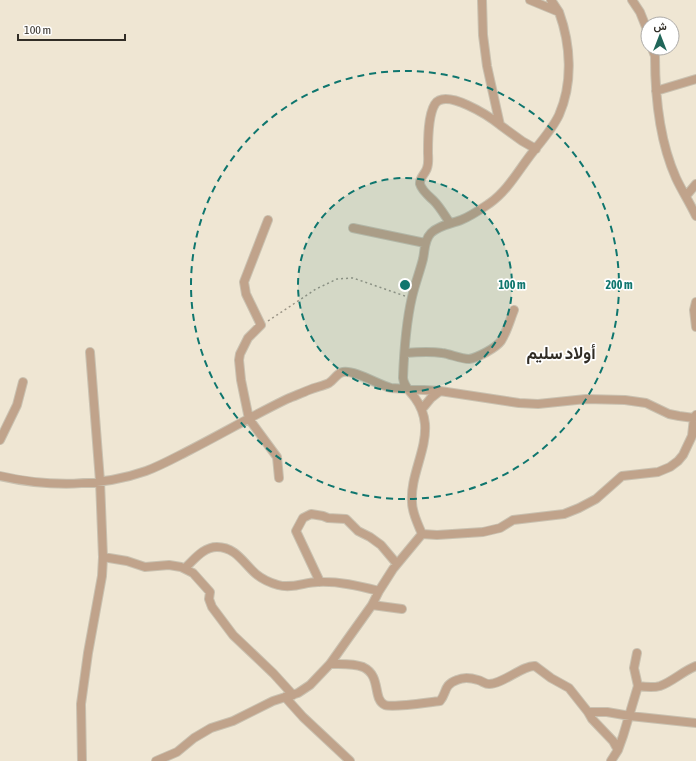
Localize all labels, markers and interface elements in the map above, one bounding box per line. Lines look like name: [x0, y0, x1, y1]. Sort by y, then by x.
scale bar: [18, 16, 125, 42]
north arrow: [640, 16, 680, 56]
text: ش: [653, 20, 667, 33]
text: 100 m: [24, 23, 51, 37]
centre of rings: [398, 278, 412, 292]
text: 100 m: [498, 278, 526, 292]
text: 200 m: [605, 278, 633, 292]
district label: أولاد سليم: [526, 343, 596, 364]

